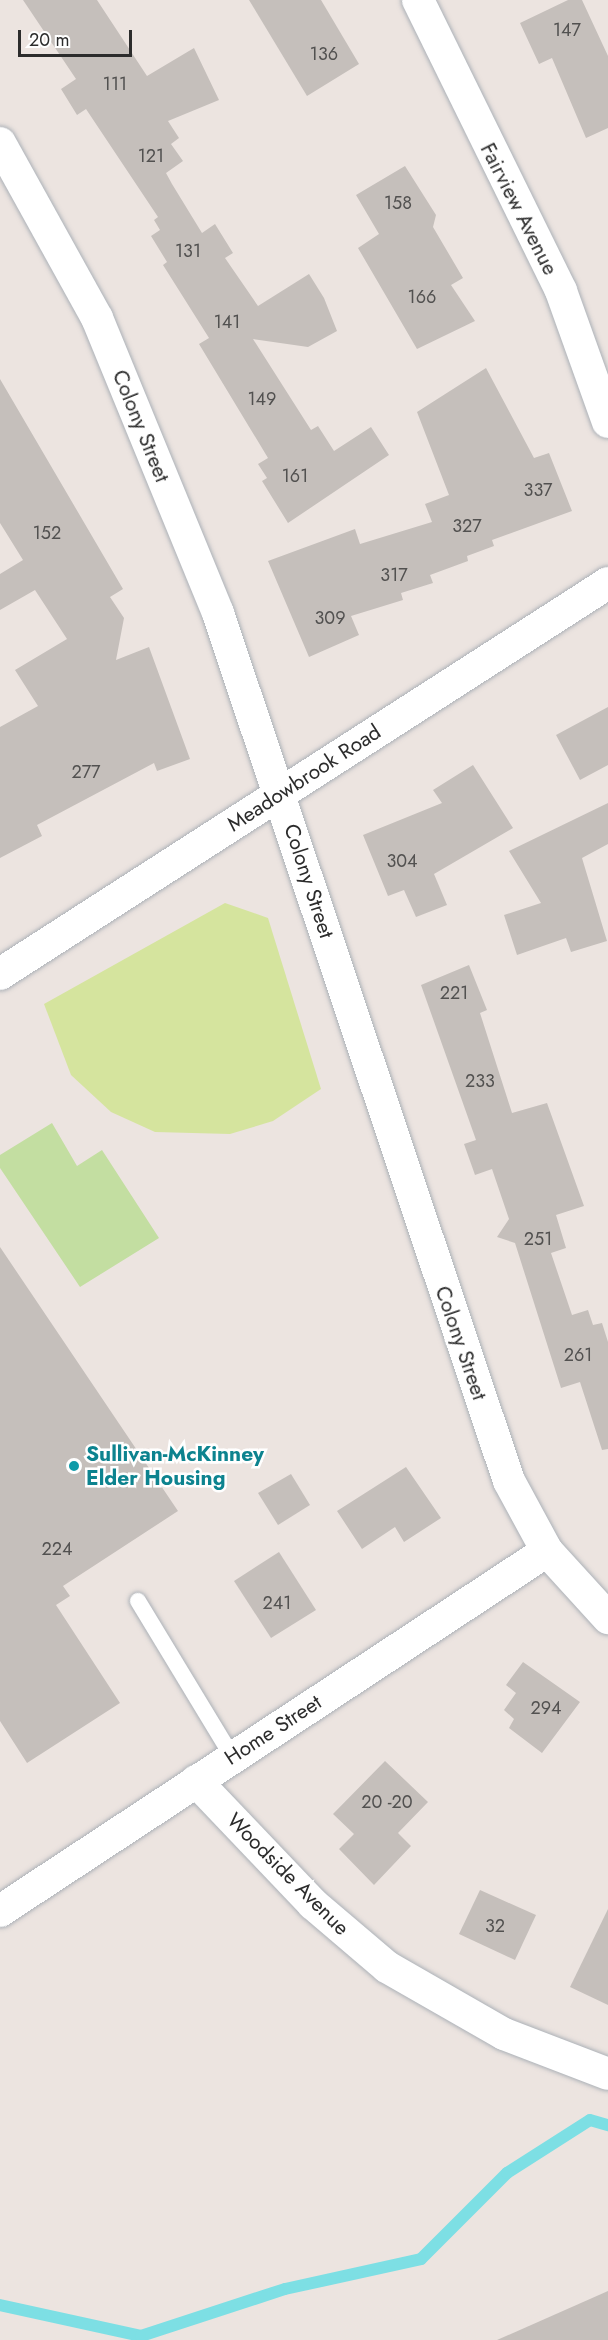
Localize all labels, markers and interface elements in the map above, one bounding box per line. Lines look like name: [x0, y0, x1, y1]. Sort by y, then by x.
scale bar: [21, 18, 135, 56]
house number: 147: [553, 19, 581, 41]
text: 20 m: [29, 27, 69, 53]
house number: 136: [310, 43, 338, 65]
house number: 111: [103, 73, 127, 95]
street label: Fairview Avenue: [475, 139, 563, 279]
house number: 121: [138, 145, 164, 167]
house number: 158: [384, 192, 412, 214]
house number: 131: [175, 240, 201, 262]
house number: 166: [408, 286, 436, 308]
house number: 141: [214, 311, 240, 333]
street label: Colony Street: [107, 366, 175, 486]
house number: 149: [248, 388, 276, 410]
house number: 161: [282, 465, 308, 487]
house number: 337: [524, 479, 552, 501]
house number: 327: [452, 515, 482, 537]
house number: 152: [33, 522, 61, 544]
house number: 317: [380, 564, 408, 586]
house number: 309: [315, 607, 345, 629]
street label: Meadowbrook Road: [223, 719, 385, 837]
house number: 277: [71, 761, 101, 783]
street label: Colony Street: [279, 821, 339, 941]
house number: 304: [386, 850, 418, 872]
house number: 221: [440, 982, 468, 1004]
house number: 233: [465, 1070, 495, 1092]
house number: 251: [524, 1228, 552, 1250]
street label: Colony Street: [430, 1283, 492, 1403]
house number: 261: [564, 1344, 592, 1366]
place label: Sullivan-McKinney Elder Housing: [86, 1441, 264, 1491]
marker: Sullivan-McKinney Elder Housing: [67, 1459, 81, 1473]
house number: 224: [42, 1538, 72, 1560]
house number: 241: [263, 1592, 291, 1614]
street label: Home Street: [220, 1689, 326, 1771]
house number: 294: [530, 1697, 562, 1719]
house number: 20 -20: [361, 1791, 413, 1813]
street label: Woodside Avenue: [222, 1808, 354, 1940]
house number: 32: [485, 1915, 505, 1937]

